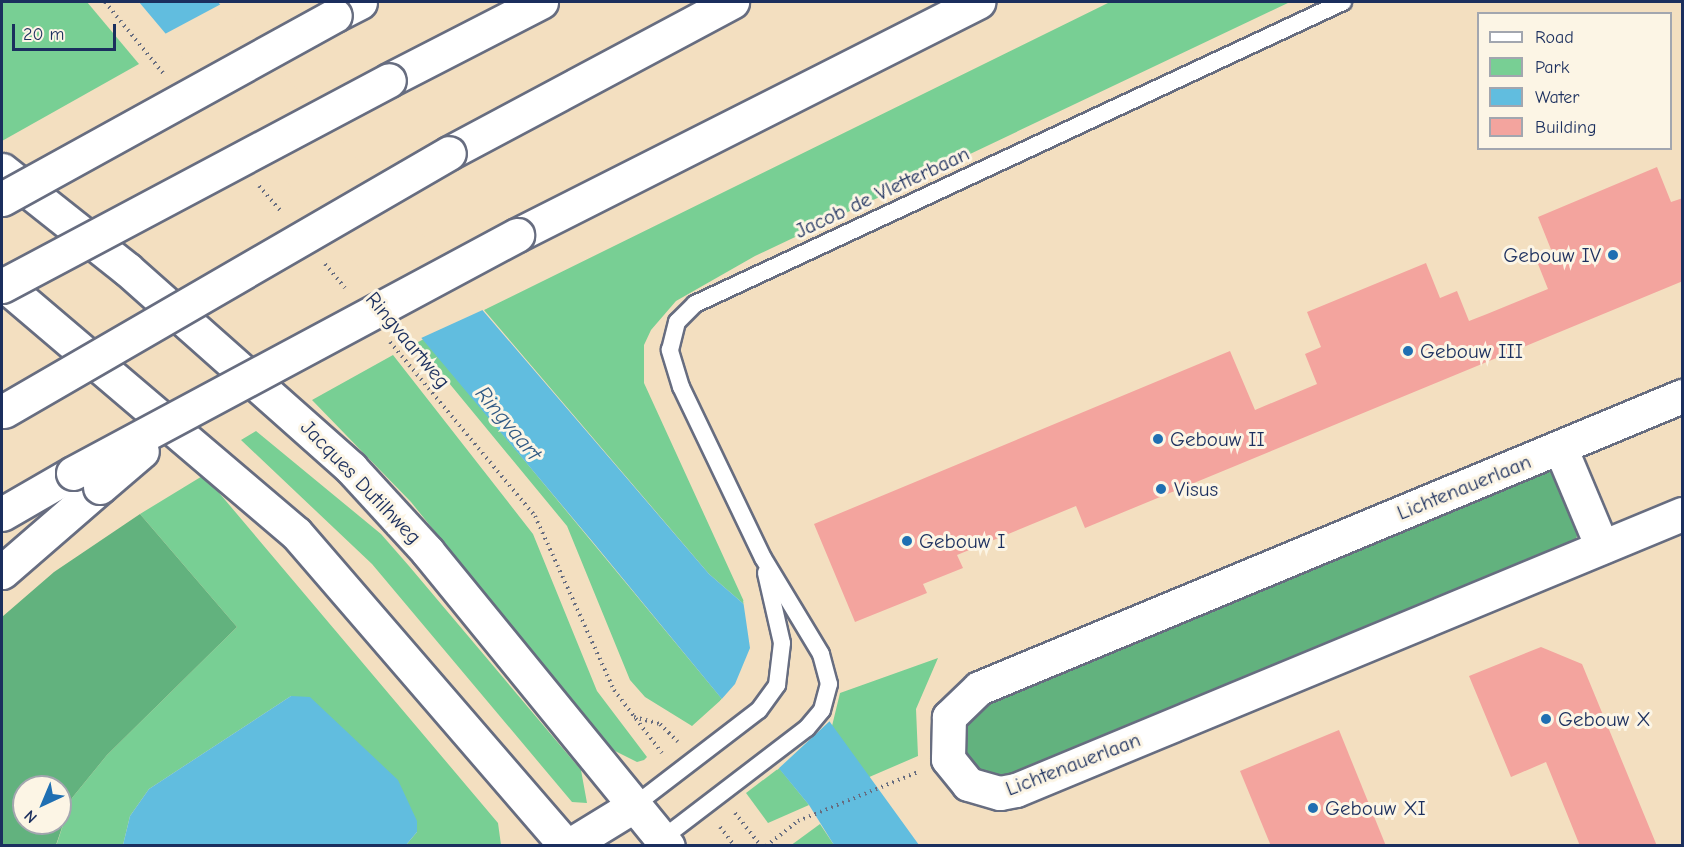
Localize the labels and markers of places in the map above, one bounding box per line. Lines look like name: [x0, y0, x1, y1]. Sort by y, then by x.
place label: Gebouw IV: [1503, 242, 1601, 268]
marker: Gebouw IV: [1606, 248, 1620, 262]
place label: Gebouw III: [1420, 338, 1523, 364]
marker: Gebouw III: [1401, 344, 1415, 358]
place label: Gebouw II: [1170, 426, 1265, 452]
marker: Gebouw II: [1151, 432, 1165, 446]
place label: Visus: [1174, 476, 1218, 502]
marker: Visus: [1152, 480, 1170, 498]
place label: Gebouw I: [919, 528, 1005, 554]
marker: Gebouw I: [900, 534, 914, 548]
place label: Gebouw X: [1558, 706, 1651, 732]
marker: Gebouw X: [1539, 712, 1553, 726]
place label: Gebouw XI: [1325, 795, 1426, 821]
marker: Gebouw XI: [1306, 801, 1320, 815]

